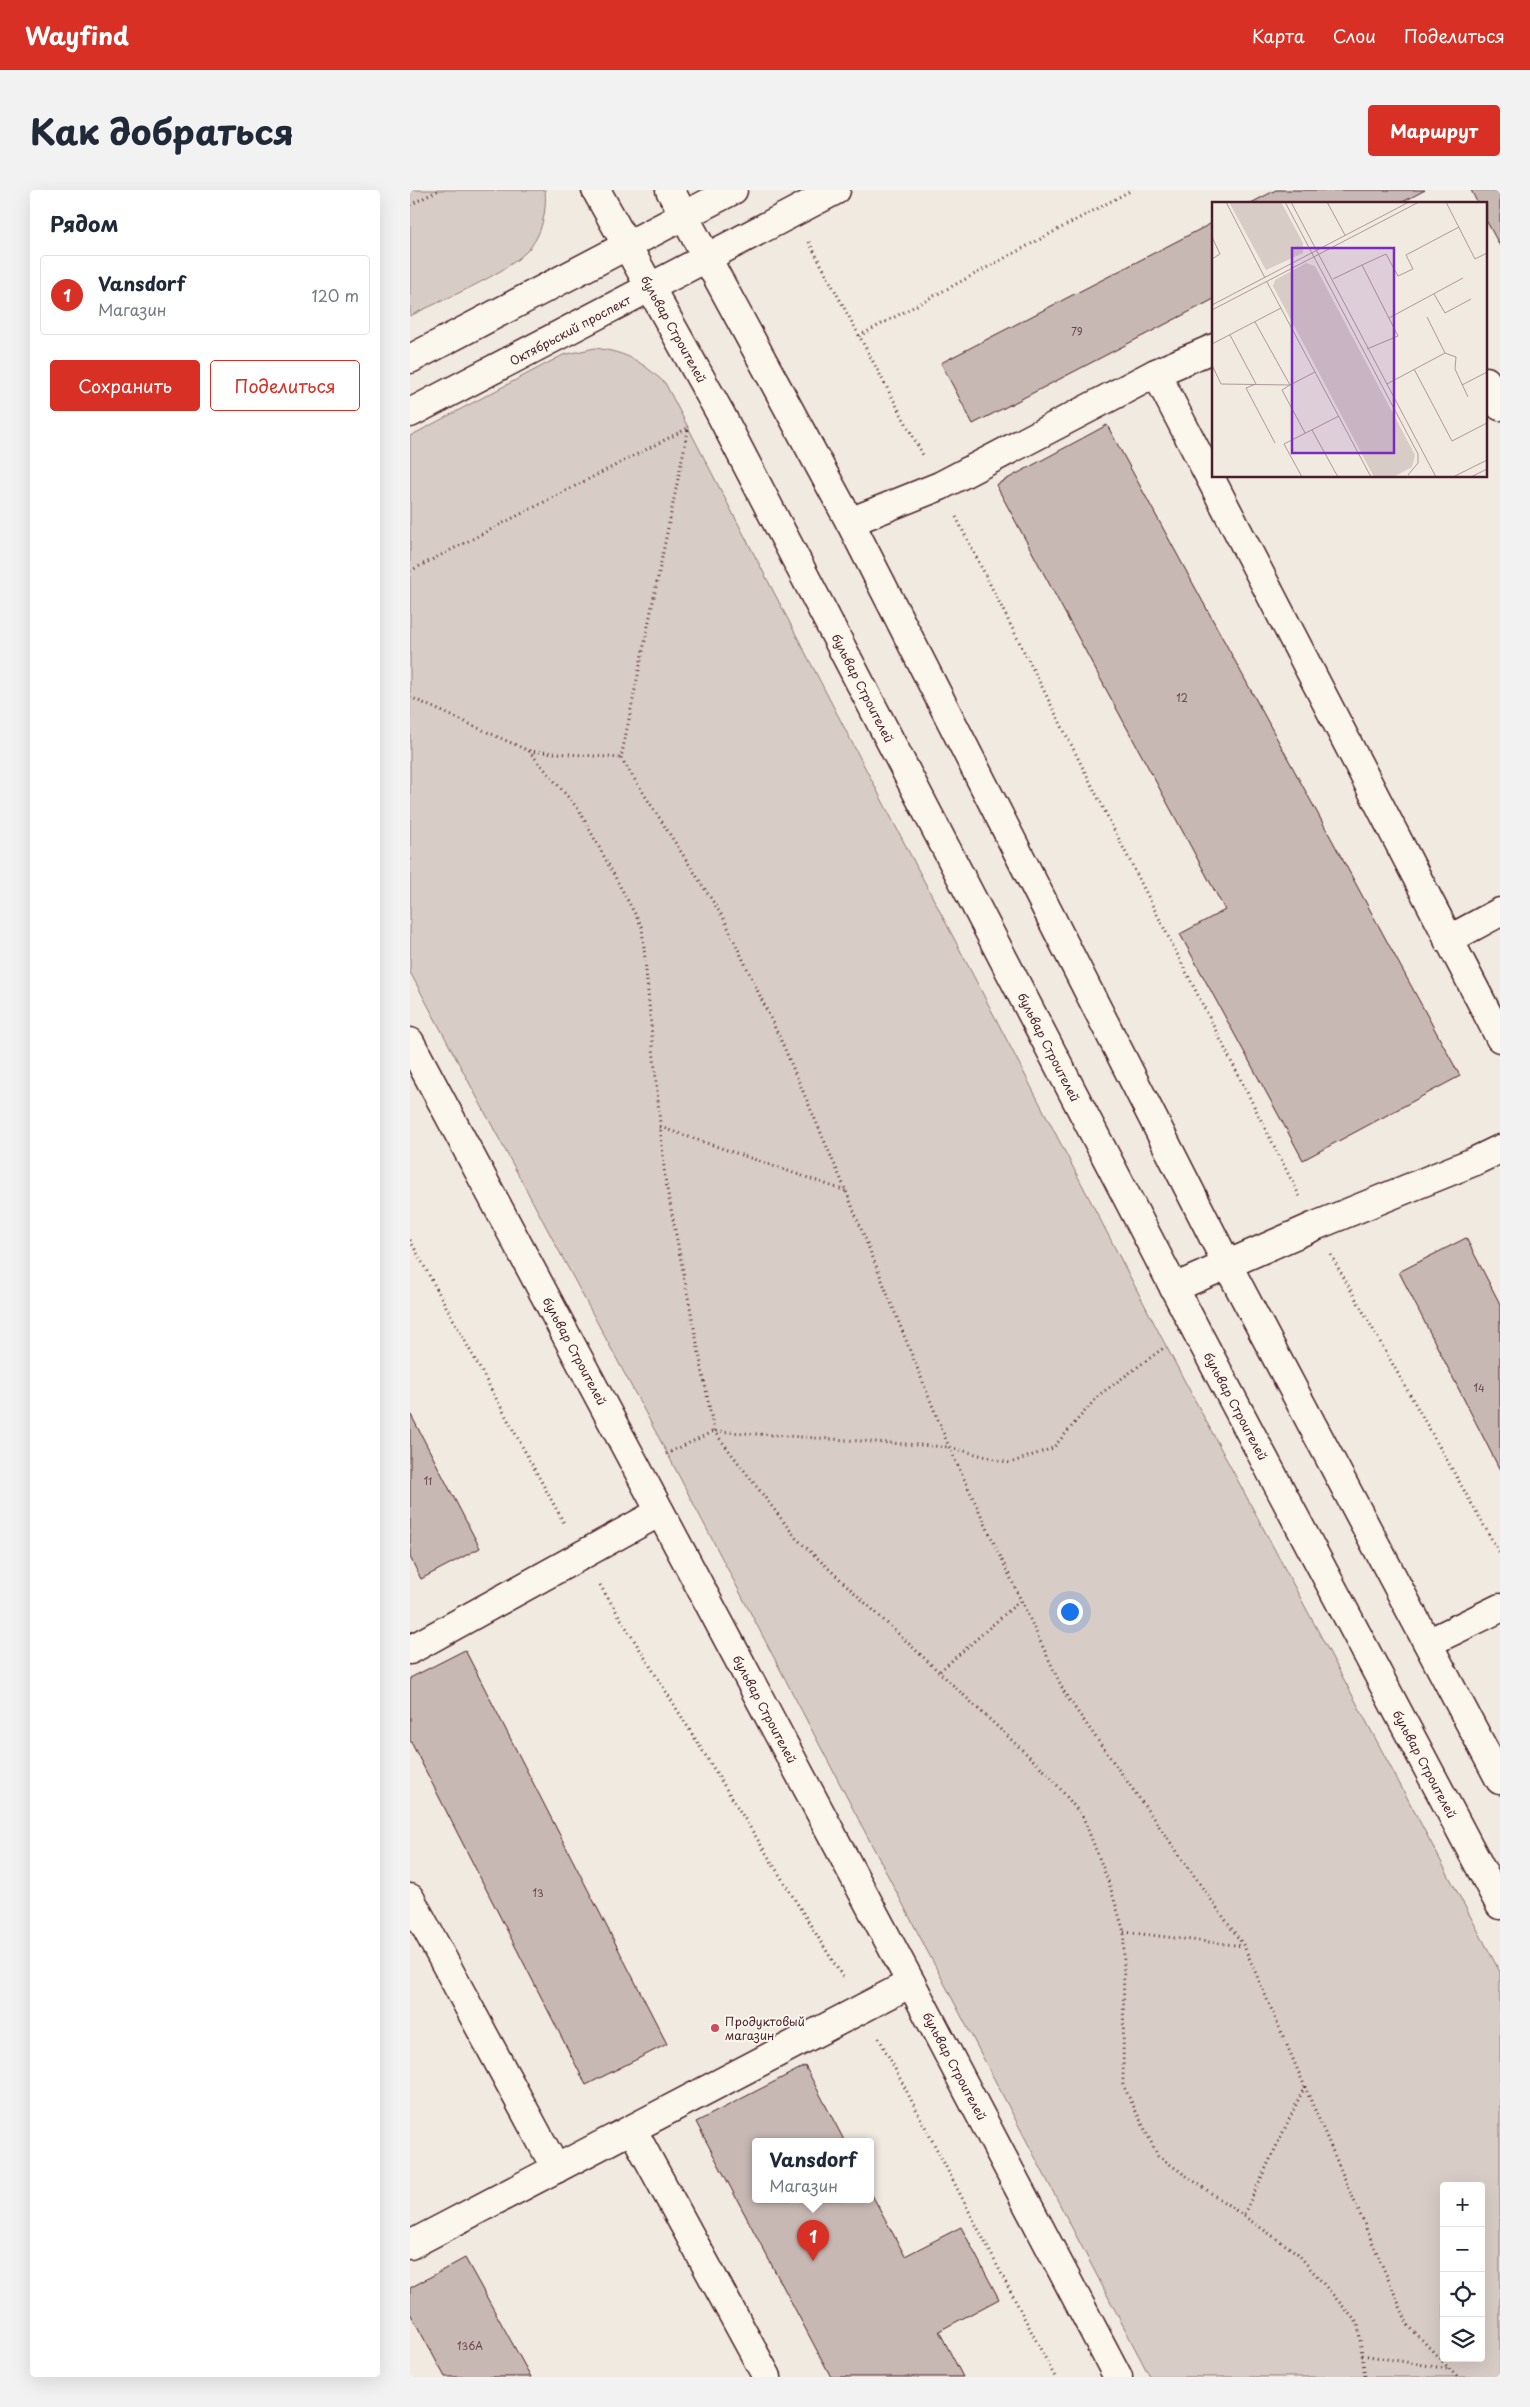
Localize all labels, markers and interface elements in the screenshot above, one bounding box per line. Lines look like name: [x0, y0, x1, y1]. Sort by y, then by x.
text: Wayfind: [25, 17, 129, 53]
text: Карта: [1252, 22, 1305, 49]
text: Слои: [1333, 22, 1376, 49]
text: Поделиться: [1404, 22, 1505, 49]
text: Как добраться: [30, 104, 294, 157]
button: Маршрут: [1368, 105, 1500, 156]
inset map: [1212, 202, 1488, 478]
text: Рядом: [50, 207, 118, 239]
text: Vansdorf: [98, 269, 185, 297]
street label: бульвар Строителей: [637, 272, 711, 386]
text: 1: [63, 283, 71, 307]
text: 120 m: [312, 283, 359, 307]
street label: Октябрьский проспект: [506, 290, 634, 370]
text: Магазин: [98, 297, 167, 321]
house number: 79: [1071, 324, 1083, 339]
button: Сохранить: [50, 360, 200, 411]
button: Поделиться: [210, 360, 360, 411]
street label: бульвар Строителей: [828, 630, 898, 746]
house number: 12: [1176, 690, 1188, 705]
street label: бульвар Строителей: [1014, 989, 1084, 1105]
street label: бульвар Строителей: [539, 1294, 611, 1408]
street label: бульвар Строителей: [1200, 1349, 1272, 1463]
house number: 14: [1473, 1380, 1485, 1395]
house number: 11: [424, 1473, 432, 1488]
your location: [1057, 1599, 1083, 1625]
street label: бульвар Строителей: [729, 1652, 801, 1766]
street label: бульвар Строителей: [1389, 1707, 1461, 1821]
house number: 13: [532, 1885, 544, 1900]
street label: бульвар Строителей: [919, 2009, 991, 2123]
place label: Продуктовый магазин: [725, 2012, 805, 2044]
marker: Продуктовый магазин: [709, 2022, 721, 2034]
popup: [752, 2138, 874, 2203]
text: Vansdorf: [769, 2145, 857, 2173]
text: Магазин: [769, 2173, 838, 2197]
map controls: [1440, 2182, 1485, 2362]
button: +: [1440, 2182, 1485, 2227]
pin: 1: [797, 2220, 829, 2261]
button: −: [1440, 2227, 1485, 2272]
button: locate: [1440, 2272, 1485, 2317]
button: layers: [1440, 2317, 1485, 2362]
house number: 136А: [457, 2338, 483, 2353]

